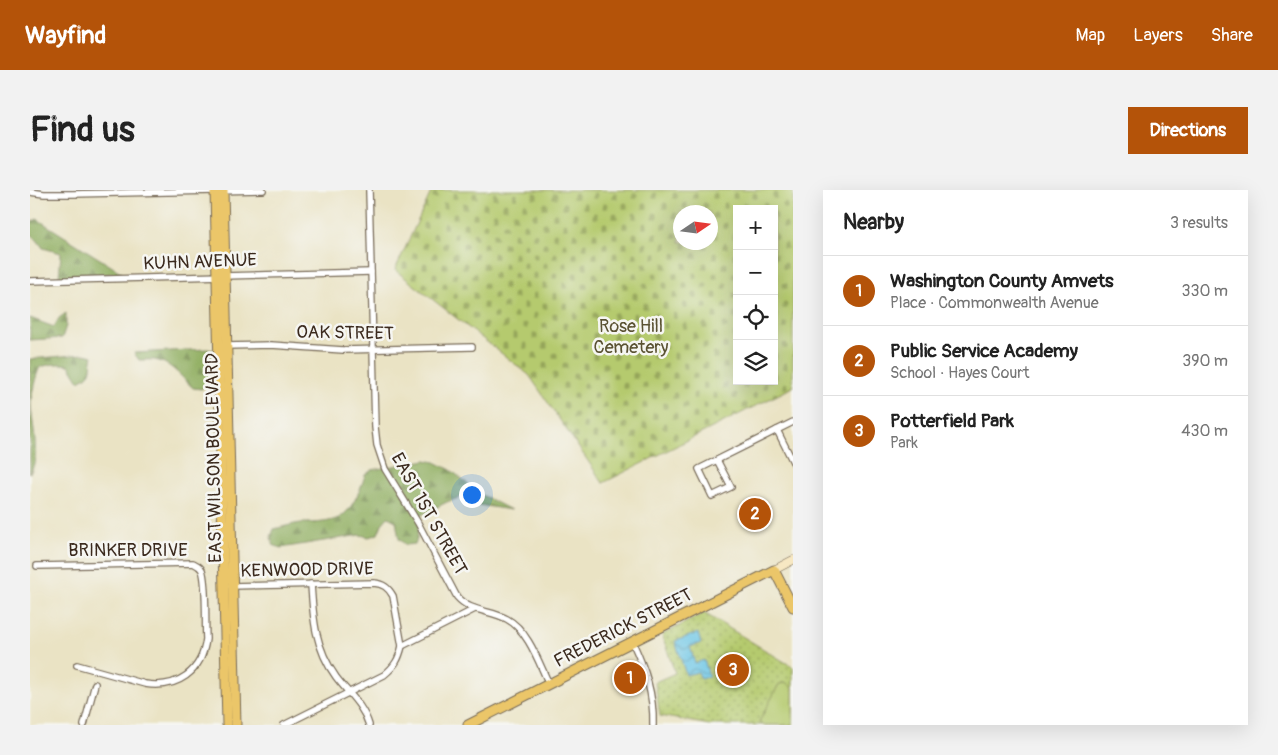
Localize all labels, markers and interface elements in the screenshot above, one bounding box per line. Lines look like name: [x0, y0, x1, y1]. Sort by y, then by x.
text: Wayfind: [25, 21, 106, 50]
text: Map: [1076, 24, 1105, 47]
text: Layers: [1133, 24, 1183, 47]
text: Share: [1211, 24, 1253, 47]
button: Directions: [1128, 107, 1248, 154]
text: Find us: [30, 108, 135, 152]
north arrow: [673, 205, 718, 250]
map controls: [733, 205, 778, 385]
button: +: [733, 205, 778, 250]
text: Nearby: [843, 209, 904, 236]
text: 3 results: [1170, 213, 1228, 233]
street label: KUHN AVENUE: [143, 249, 257, 275]
button: −: [733, 250, 778, 295]
text: Washington County Amvets: [890, 269, 1114, 293]
text: 1: [856, 281, 862, 301]
text: 330 m: [1182, 281, 1228, 301]
text: Place · Commonwealth Avenue: [890, 293, 1099, 313]
button: locate: [733, 295, 778, 340]
park label: Rose Hill Cemetery: [594, 315, 669, 359]
street label: OAK STREET: [296, 321, 394, 345]
text: Public Service Academy: [890, 339, 1078, 363]
button: layers: [733, 340, 778, 385]
text: 2: [855, 351, 863, 371]
text: 390 m: [1182, 351, 1228, 371]
street label: EAST WILSON BOULEVARD: [201, 353, 227, 563]
text: School · Hayes Court: [890, 363, 1030, 383]
text: Potterfield Park: [890, 409, 1014, 433]
text: 3: [855, 421, 863, 441]
text: 430 m: [1181, 421, 1228, 441]
text: Park: [890, 433, 918, 453]
street label: EAST 1ST STREET: [386, 449, 472, 579]
your location: [459, 482, 485, 508]
pin: 2: [739, 495, 771, 533]
street label: BRINKER DRIVE: [68, 539, 188, 562]
street label: KENWOOD DRIVE: [240, 557, 374, 583]
street label: FREDERICK STREET: [550, 583, 696, 673]
pin: 3: [717, 651, 749, 689]
pin: 1: [614, 659, 646, 697]

